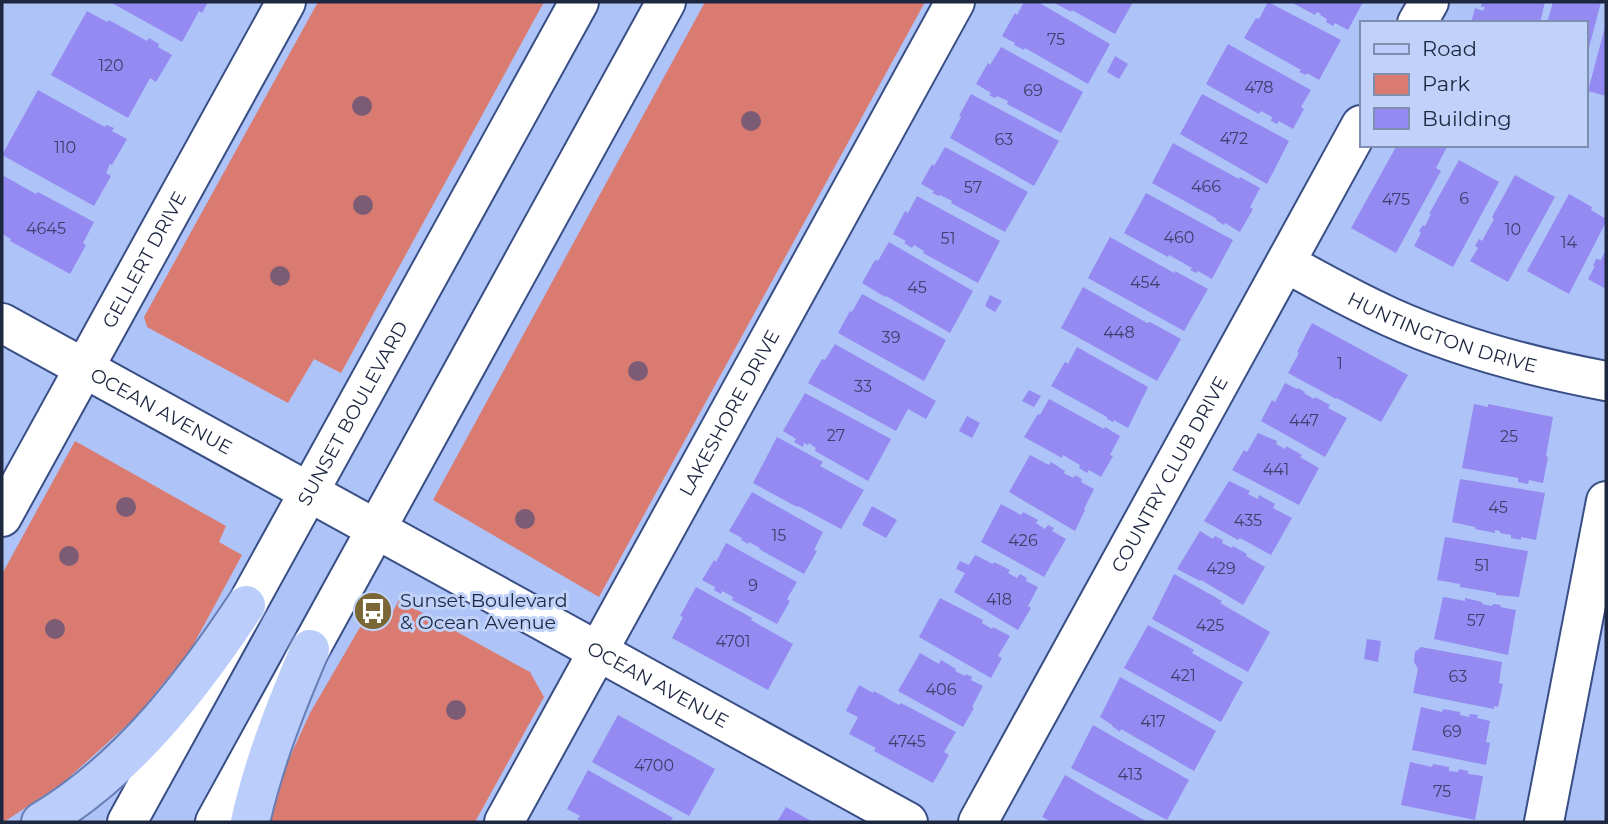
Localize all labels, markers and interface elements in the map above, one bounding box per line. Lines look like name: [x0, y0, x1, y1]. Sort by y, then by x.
legend: [1360, 21, 1587, 147]
house number: 75: [1047, 30, 1065, 49]
text: Road: [1422, 36, 1477, 61]
house number: 120: [98, 56, 124, 75]
text: Park: [1422, 71, 1470, 96]
house number: 478: [1244, 78, 1274, 97]
house number: 69: [1023, 81, 1043, 100]
text: Building: [1422, 106, 1512, 131]
house number: 472: [1220, 129, 1248, 148]
house number: 63: [995, 130, 1013, 149]
house number: 110: [54, 138, 76, 157]
house number: 466: [1191, 177, 1221, 196]
house number: 57: [964, 178, 982, 197]
street label: GELLERT DRIVE: [97, 187, 191, 332]
house number: 6: [1459, 189, 1469, 208]
house number: 475: [1382, 190, 1410, 209]
house number: 4645: [26, 219, 66, 238]
house number: 10: [1505, 220, 1521, 239]
house number: 460: [1164, 228, 1194, 247]
house number: 51: [941, 229, 955, 248]
house number: 14: [1561, 233, 1578, 252]
house number: 454: [1130, 273, 1161, 292]
house number: 45: [907, 278, 927, 297]
street label: HUNTINGTON DRIVE: [1344, 287, 1540, 377]
street label: SUNSET BOULEVARD: [292, 317, 413, 509]
house number: 448: [1103, 323, 1135, 342]
street label: LAKESHORE DRIVE: [674, 326, 784, 500]
house number: 39: [882, 328, 900, 347]
house number: 1: [1337, 354, 1343, 373]
street label: OCEAN AVENUE: [87, 363, 236, 459]
street label: COUNTRY CLUB DRIVE: [1106, 372, 1232, 576]
house number: 33: [854, 377, 872, 396]
house number: 447: [1289, 411, 1319, 430]
house number: 27: [827, 426, 845, 445]
house number: 25: [1500, 427, 1518, 446]
house number: 441: [1263, 460, 1289, 479]
house number: 45: [1488, 498, 1508, 517]
house number: 435: [1234, 511, 1262, 530]
house number: 15: [772, 526, 786, 545]
house number: 426: [1008, 531, 1038, 550]
house number: 51: [1475, 556, 1489, 575]
house number: 429: [1206, 559, 1236, 578]
house number: 9: [748, 576, 758, 595]
place label: Sunset Boulevard & Ocean Avenue: [400, 589, 568, 634]
bus stop icon: Sunset Boulevard & Ocean Avenue: [352, 590, 394, 632]
house number: 418: [986, 590, 1012, 609]
house number: 57: [1467, 611, 1485, 630]
house number: 425: [1196, 616, 1224, 635]
house number: 4701: [715, 632, 751, 651]
street label: OCEAN AVENUE: [583, 636, 733, 733]
house number: 421: [1170, 666, 1196, 685]
house number: 63: [1449, 667, 1467, 686]
house number: 406: [926, 680, 957, 699]
house number: 417: [1140, 712, 1166, 731]
house number: 69: [1442, 722, 1462, 741]
house number: 4745: [888, 732, 926, 751]
house number: 4700: [634, 756, 674, 775]
house number: 413: [1118, 765, 1142, 784]
house number: 75: [1433, 782, 1451, 801]

